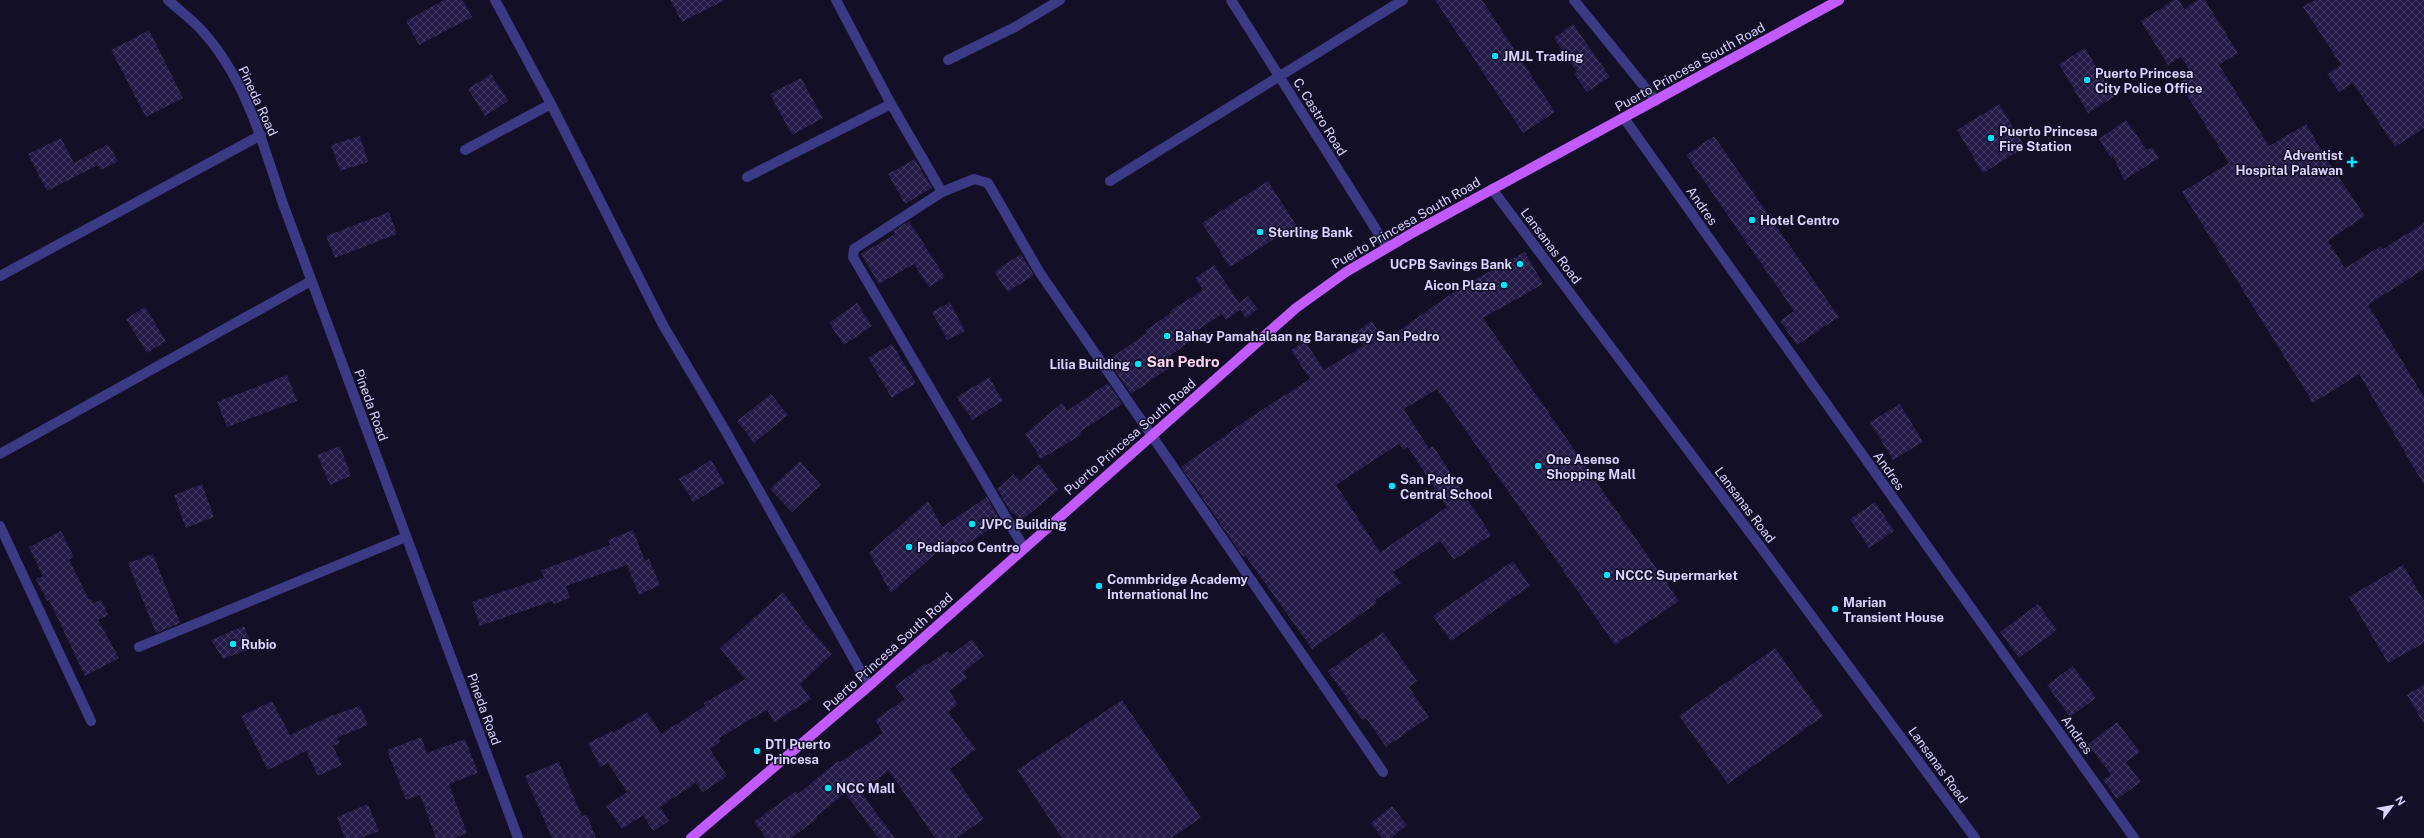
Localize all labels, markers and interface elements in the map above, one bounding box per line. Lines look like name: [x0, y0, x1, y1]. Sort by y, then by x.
street label: Puerto Princesa South Road: [1613, 20, 1767, 114]
place label: JMJL Trading: [1503, 49, 1584, 64]
marker: JMJL Trading: [1490, 51, 1500, 61]
street label: Pineda Road: [235, 64, 281, 138]
place label: Puerto Princesa City Police Office: [2095, 66, 2202, 96]
street label: C. Castro Road: [1290, 75, 1350, 159]
marker: Puerto Princesa City Police Office: [2082, 75, 2092, 85]
place label: Puerto Princesa Fire Station: [1999, 124, 2097, 154]
marker: Puerto Princesa Fire Station: [1986, 133, 1996, 143]
place label: Adventist Hospital Palawan: [2235, 148, 2343, 178]
marker: Adventist Hospital Palawan: [2346, 156, 2358, 168]
street label: Puerto Princesa South Road: [1329, 174, 1483, 272]
street label: Andres: [1683, 184, 1721, 228]
street label: Lansanas Road: [1518, 205, 1584, 287]
place label: Hotel Centro: [1760, 213, 1840, 228]
marker: Hotel Centro: [1747, 215, 1757, 225]
place label: Sterling Bank: [1268, 225, 1353, 240]
marker: Sterling Bank: [1255, 227, 1265, 237]
place label: UCPB Savings Bank: [1390, 257, 1512, 272]
marker: UCPB Savings Bank: [1515, 259, 1525, 269]
place label: Aicon Plaza: [1424, 278, 1496, 293]
marker: Aicon Plaza: [1499, 280, 1509, 290]
place label: Bahay Pamahalaan ng Barangay San Pedro: [1175, 329, 1439, 344]
marker: Bahay Pamahalaan ng Barangay San Pedro: [1162, 331, 1172, 341]
district label: San Pedro: [1146, 353, 1220, 370]
place label: Lilia Building: [1050, 357, 1130, 372]
marker: Lilia Building: [1133, 359, 1143, 369]
street label: Pineda Road: [351, 367, 391, 443]
street label: Puerto Princesa South Road: [1061, 376, 1199, 498]
street label: Andres: [1870, 449, 1908, 493]
place label: One Asenso Shopping Mall: [1546, 452, 1636, 482]
marker: One Asenso Shopping Mall: [1533, 461, 1543, 471]
street label: Lansanas Road: [1712, 464, 1778, 546]
place label: San Pedro Central School: [1400, 472, 1492, 502]
marker: San Pedro Central School: [1387, 481, 1397, 491]
place label: JVPC Building: [980, 517, 1067, 532]
marker: JVPC Building: [967, 519, 977, 529]
place label: Pediapco Centre: [917, 540, 1019, 555]
marker: Pediapco Centre: [904, 542, 914, 552]
place label: NCCC Supermarket: [1615, 568, 1738, 583]
marker: NCCC Supermarket: [1602, 570, 1612, 580]
place label: Commbridge Academy International Inc: [1107, 572, 1249, 602]
marker: Commbridge Academy International Inc: [1094, 581, 1104, 591]
street label: Puerto Princesa South Road: [820, 590, 956, 714]
place label: Marian Transient House: [1843, 595, 1944, 625]
marker: Marian Transient House: [1830, 604, 1840, 614]
place label: Rubio: [241, 637, 277, 652]
marker: Rubio: [228, 639, 238, 649]
street label: Pineda Road: [464, 671, 504, 747]
street label: Andres: [2058, 713, 2096, 757]
street label: Lansanas Road: [1905, 724, 1971, 806]
place label: DTI Puerto Princesa: [765, 737, 831, 767]
marker: DTI Puerto Princesa: [752, 746, 762, 756]
place label: NCC Mall: [836, 781, 895, 796]
marker: NCC Mall: [823, 783, 833, 793]
north arrow: [2372, 786, 2412, 826]
text: N: [2393, 794, 2408, 808]

